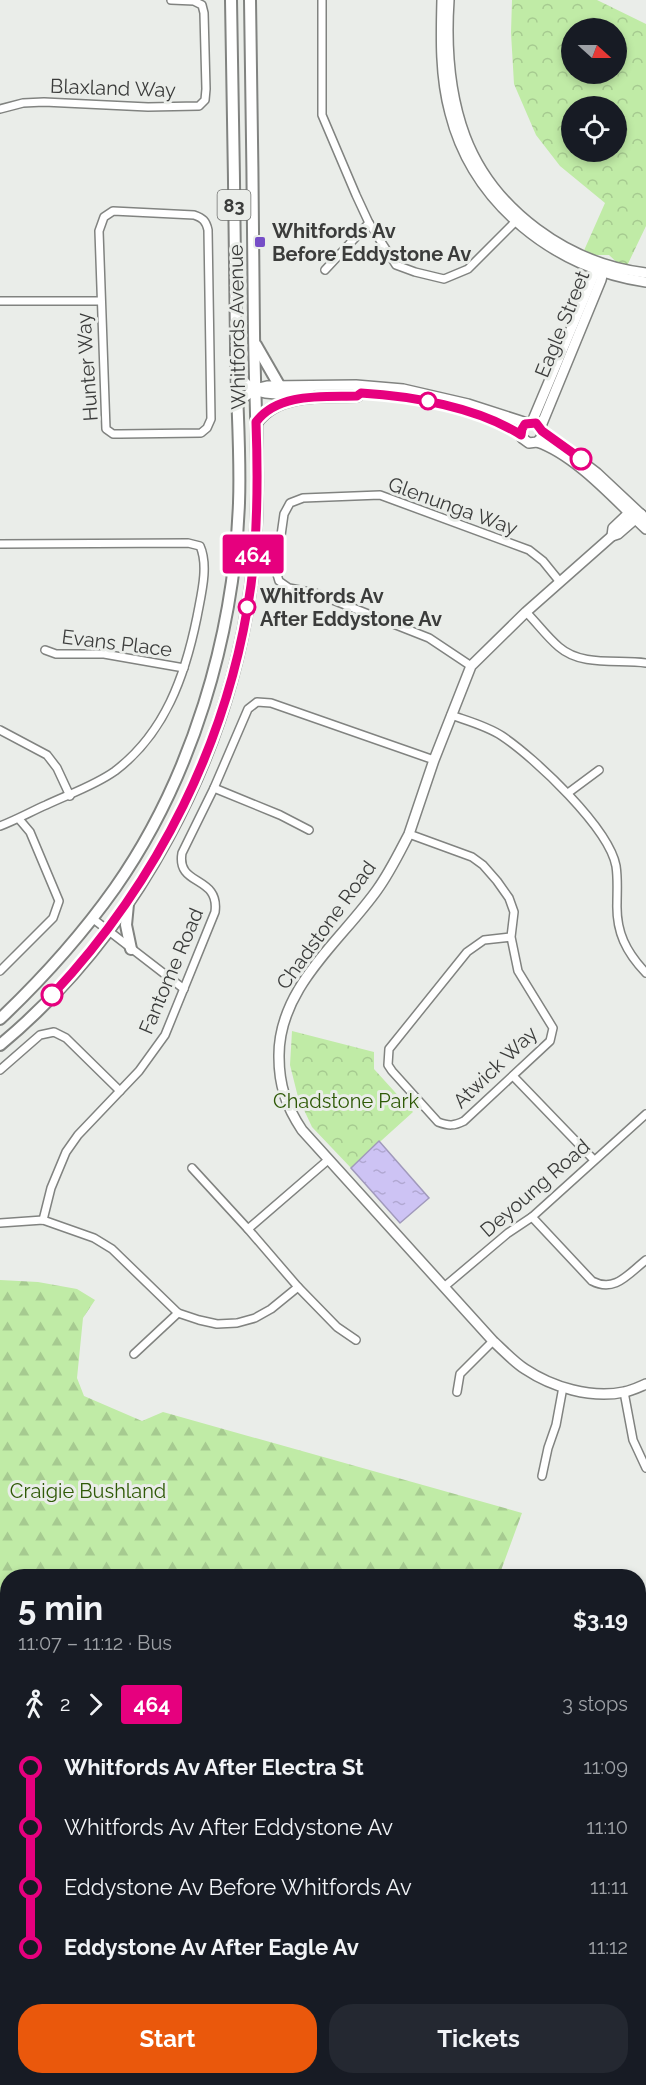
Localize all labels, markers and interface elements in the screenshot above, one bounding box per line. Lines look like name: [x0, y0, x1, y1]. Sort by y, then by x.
north arrow: [561, 18, 627, 84]
map controls: [561, 18, 627, 162]
street label: Blaxland Way: [50, 74, 176, 102]
button: locate: [561, 96, 627, 162]
road number: 83: [218, 190, 250, 220]
place label: Whitfords Av Before Eddystone Av: [272, 219, 471, 266]
marker: Whitfords Av Before Eddystone Av: [253, 235, 267, 249]
street label: Whitfords Avenue: [224, 244, 250, 410]
street label: Eagle Street: [530, 267, 594, 381]
street label: Hunter Way: [71, 312, 103, 422]
unlabelled marker: [419, 392, 437, 410]
unlabelled marker: [570, 448, 592, 470]
street label: Glenunga Way: [385, 472, 521, 541]
line badge: 464: [218, 534, 288, 574]
text: 464: [235, 542, 271, 567]
place label: Whitfords Av After Eddystone Av: [260, 584, 442, 631]
marker: Whitfords Av After Eddystone Av: [238, 598, 256, 616]
street label: Evans Place: [60, 624, 174, 662]
street label: Chadstone Road: [271, 856, 381, 994]
street label: Fantome Road: [134, 904, 208, 1038]
unlabelled marker: [41, 984, 63, 1006]
street label: Atwick Way: [448, 1021, 542, 1113]
park label: Chadstone Park: [273, 1089, 419, 1113]
street label: Deyoung Road: [475, 1134, 595, 1242]
park label: Craigie Bushland: [10, 1479, 166, 1503]
text: 5 min: [18, 1589, 103, 1628]
text: $3.19: [573, 1607, 628, 1633]
text: 11:07 – 11:12 · Bus: [18, 1631, 172, 1655]
icon: walk: [18, 1688, 51, 1721]
icon: forward: [79, 1688, 112, 1721]
text: 2: [60, 1692, 70, 1716]
text: 464: [133, 1692, 170, 1717]
text: 3 stops: [562, 1692, 628, 1716]
text: Whitfords Av After Electra St: [64, 1754, 364, 1780]
text: 11:09: [583, 1755, 628, 1779]
text: Whitfords Av After Eddystone Av: [64, 1814, 393, 1840]
text: 11:10: [586, 1815, 628, 1839]
text: Eddystone Av Before Whitfords Av: [64, 1874, 412, 1900]
text: 11:11: [590, 1875, 628, 1899]
text: Eddystone Av After Eagle Av: [64, 1934, 359, 1960]
text: 11:12: [588, 1935, 628, 1959]
button: Start: [18, 2004, 317, 2073]
button: Tickets: [329, 2004, 628, 2073]

